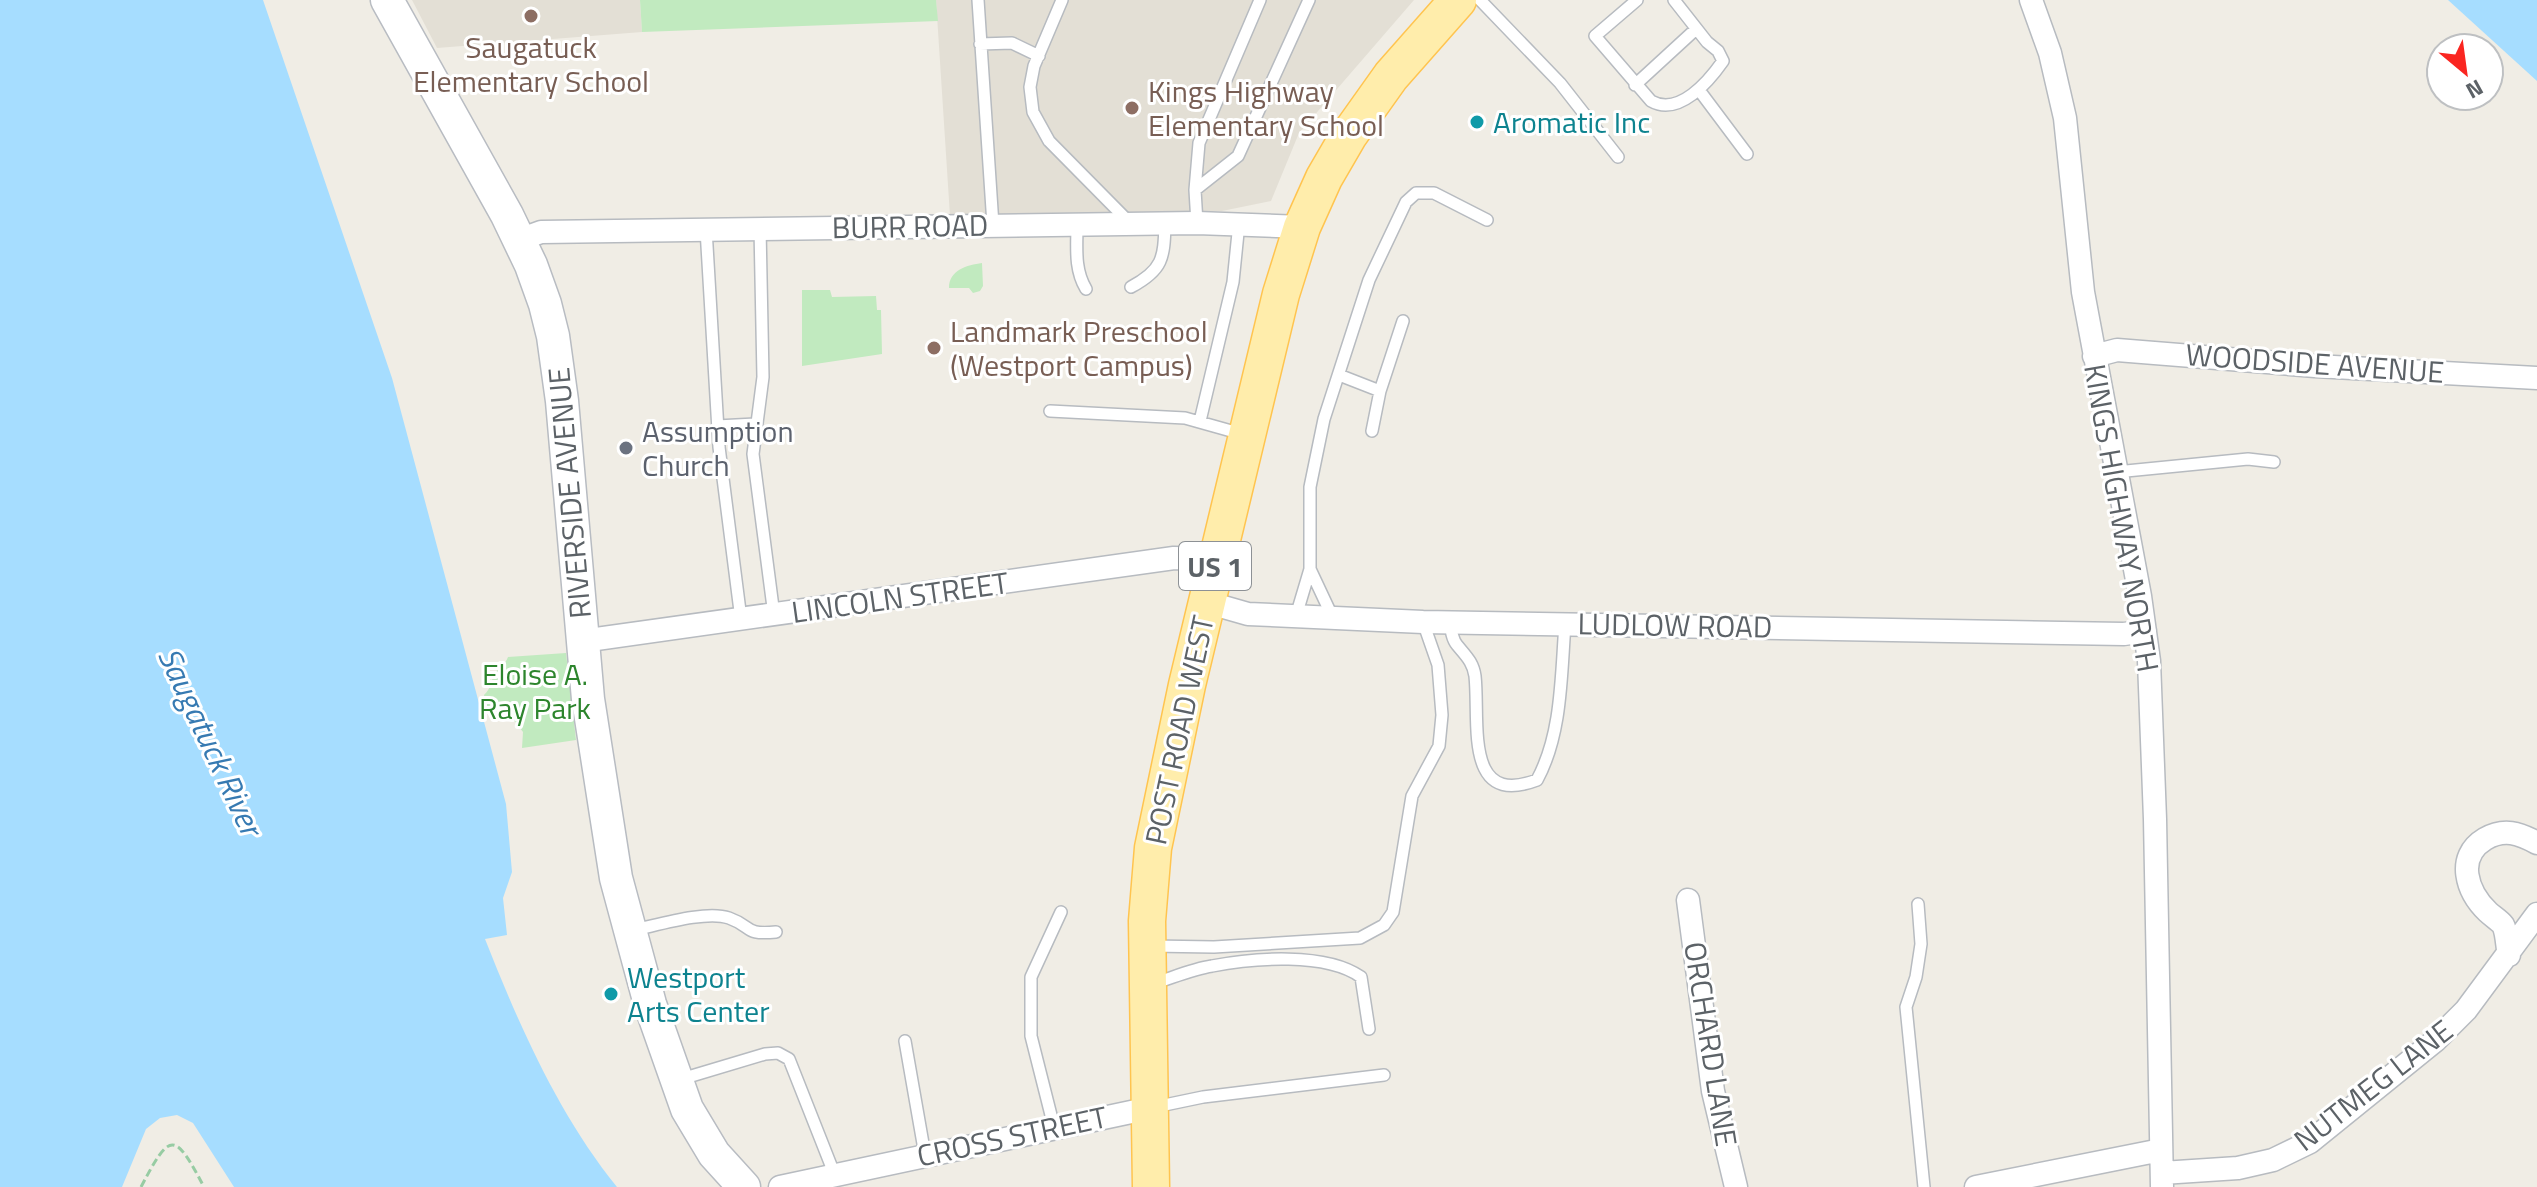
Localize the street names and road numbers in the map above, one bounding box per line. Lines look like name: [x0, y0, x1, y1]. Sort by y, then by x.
street label: BURR ROAD: [831, 202, 989, 250]
street label: WOODSIDE AVENUE: [2184, 331, 2446, 395]
street label: KINGS HIGHWAY NORTH: [2072, 360, 2172, 676]
street label: RIVERSIDE AVENUE: [535, 366, 603, 620]
road number: US 1: [1179, 542, 1251, 590]
street label: LINCOLN STREET: [789, 559, 1012, 635]
street label: LUDLOW ROAD: [1577, 600, 1773, 650]
street label: POST ROAD WEST: [1132, 611, 1226, 849]
street label: ORCHARD LANE: [1672, 939, 1750, 1149]
street label: NUTMEG LANE: [2284, 1008, 2462, 1162]
street label: CROSS STREET: [913, 1093, 1111, 1179]

